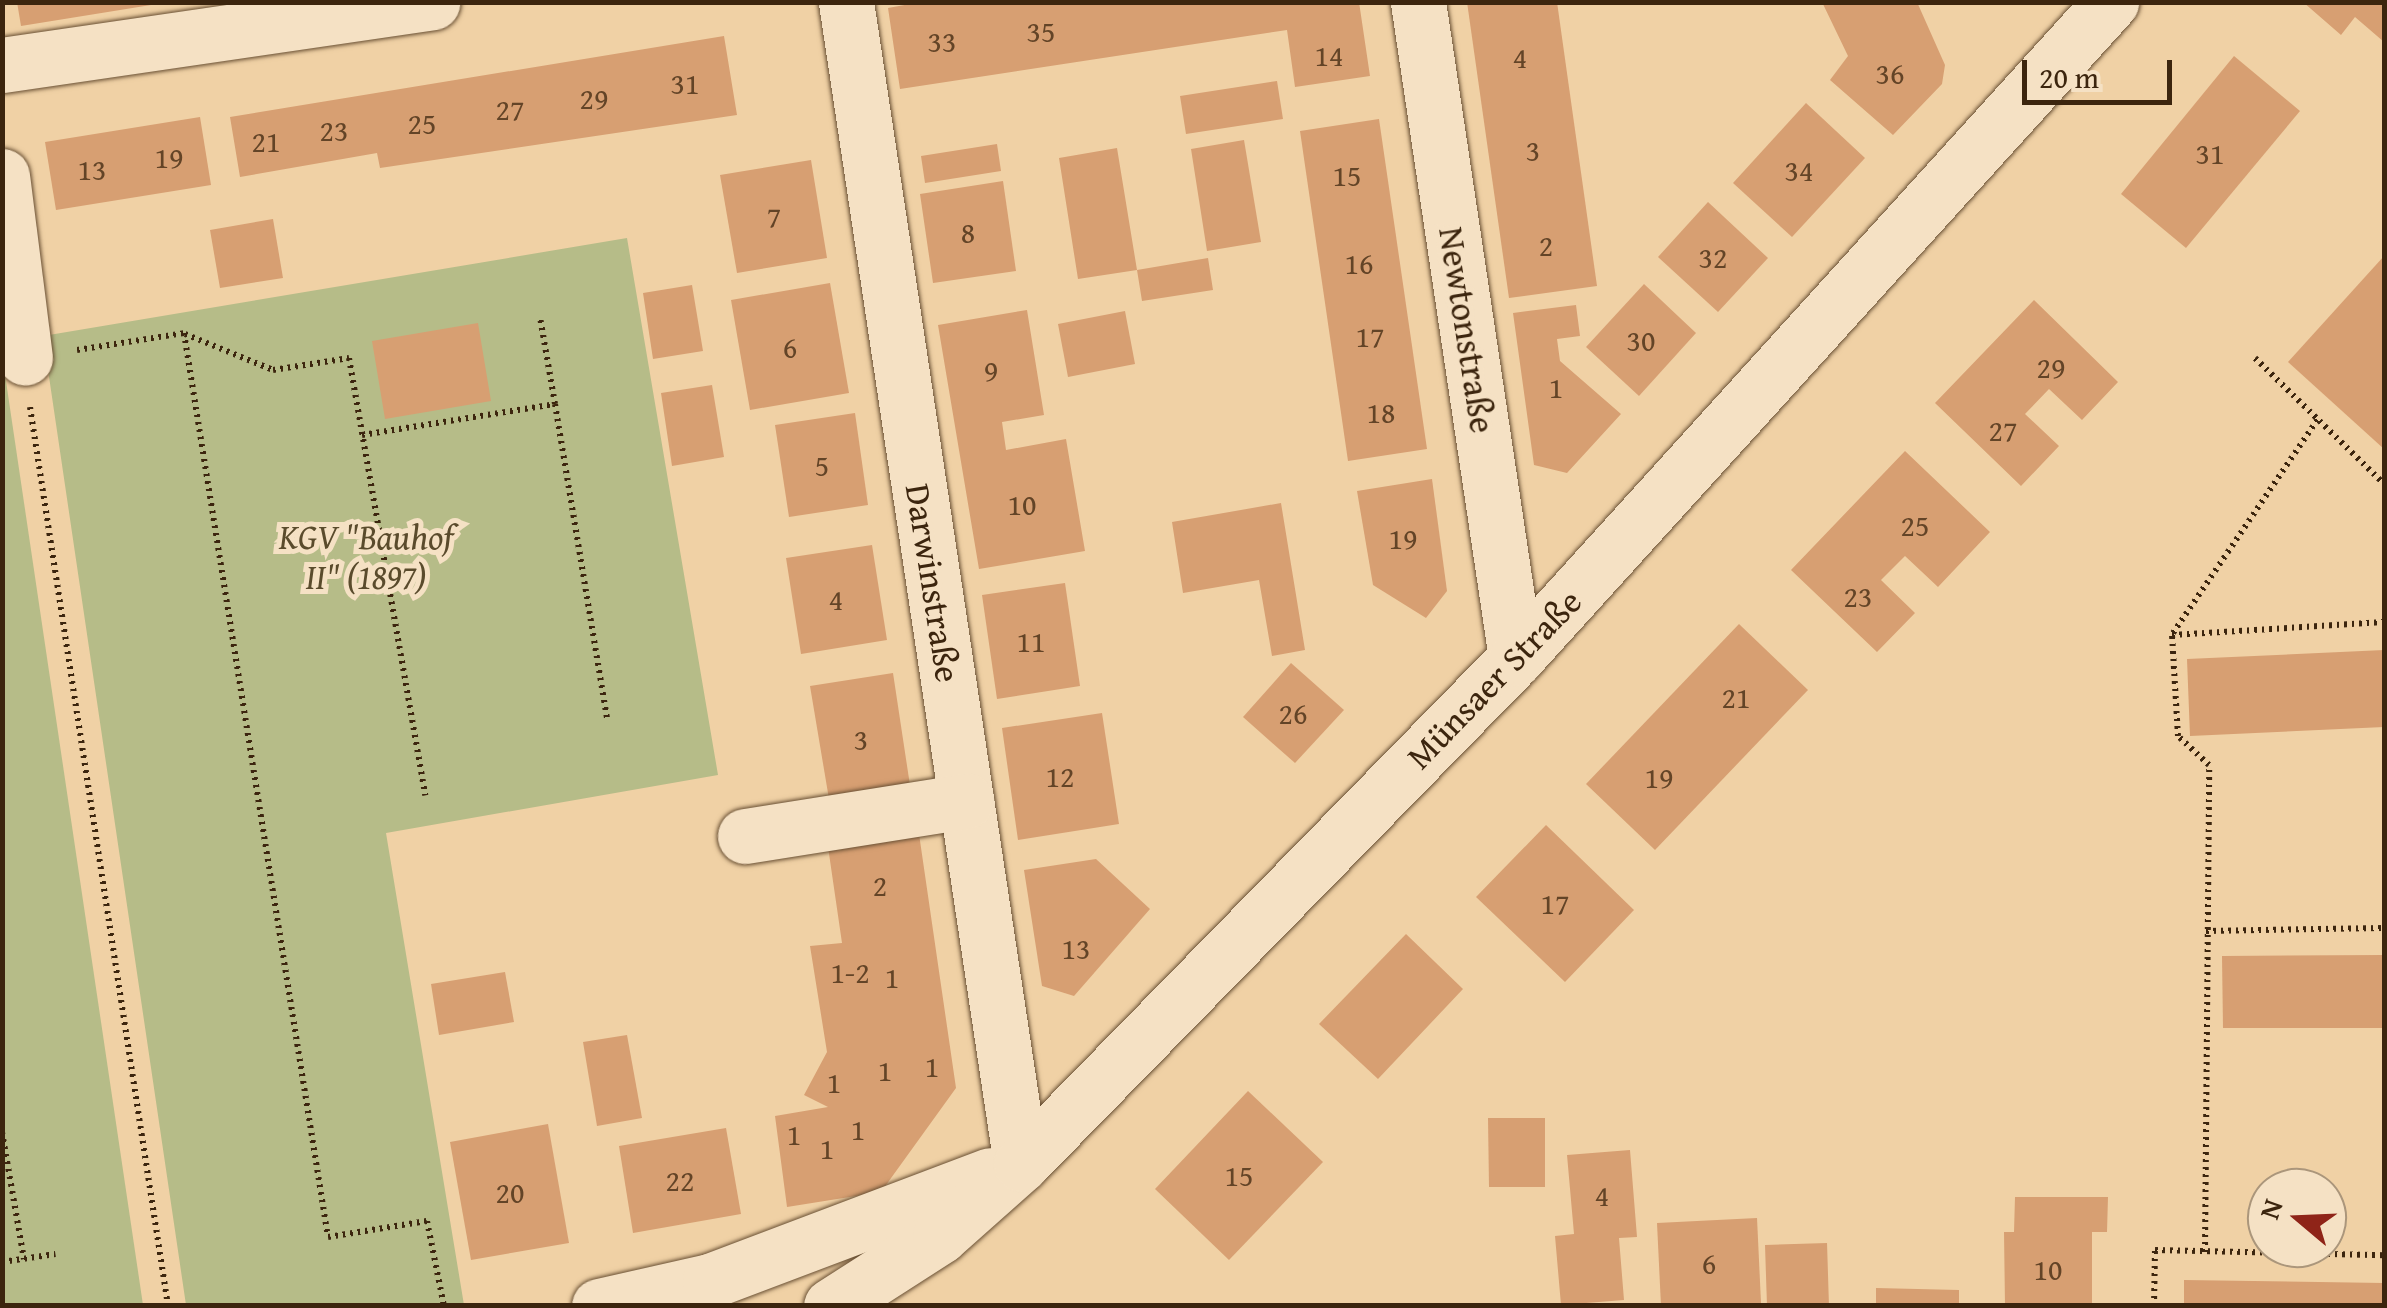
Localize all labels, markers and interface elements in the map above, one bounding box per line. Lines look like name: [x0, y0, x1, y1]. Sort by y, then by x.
house number: 35: [1027, 13, 1055, 49]
house number: 33: [928, 23, 956, 59]
house number: 14: [1315, 37, 1343, 73]
house number: 4: [1513, 39, 1527, 75]
scale bar: [2027, 40, 2177, 102]
house number: 36: [1876, 55, 1904, 91]
text: 20 m: [2039, 55, 2099, 99]
house number: 31: [671, 65, 699, 101]
house number: 29: [580, 80, 608, 116]
house number: 27: [496, 91, 524, 127]
house number: 25: [408, 105, 436, 141]
house number: 23: [320, 112, 348, 148]
house number: 21: [252, 123, 280, 159]
house number: 3: [1526, 132, 1540, 168]
house number: 31: [2196, 135, 2224, 171]
house number: 19: [155, 139, 183, 175]
house number: 13: [78, 151, 106, 187]
house number: 34: [1785, 152, 1813, 188]
house number: 15: [1333, 157, 1361, 193]
house number: 7: [767, 198, 781, 234]
house number: 8: [961, 214, 975, 250]
street label: Newtonstraße: [1430, 224, 1504, 436]
house number: 2: [1539, 227, 1553, 263]
house number: 32: [1699, 239, 1727, 275]
house number: 16: [1345, 245, 1373, 281]
house number: 17: [1356, 318, 1384, 354]
house number: 30: [1627, 322, 1655, 358]
house number: 6: [783, 329, 797, 365]
house number: 29: [2037, 349, 2065, 385]
house number: 9: [984, 352, 998, 388]
house number: 1: [1549, 369, 1563, 405]
house number: 18: [1367, 394, 1395, 430]
house number: 27: [1989, 412, 2017, 448]
house number: 5: [815, 447, 829, 483]
street label: Darwinstraße: [897, 481, 969, 685]
house number: 10: [1008, 486, 1036, 522]
house number: 25: [1901, 507, 1929, 543]
park label: KGV "Bauhof II" (1897): [279, 516, 453, 598]
house number: 19: [1389, 520, 1417, 556]
house number: 23: [1844, 578, 1872, 614]
house number: 4: [829, 581, 843, 617]
street label: Münsaer Straße: [1398, 581, 1590, 777]
house number: 11: [1017, 623, 1045, 659]
house number: 21: [1722, 679, 1750, 715]
house number: 26: [1279, 695, 1307, 731]
house number: 3: [854, 721, 868, 757]
house number: 12: [1046, 758, 1074, 794]
house number: 19: [1645, 759, 1673, 795]
house number: 2: [873, 867, 887, 903]
house number: 17: [1541, 885, 1569, 921]
house number: 13: [1062, 930, 1090, 966]
house number: 1-2: [830, 954, 870, 990]
house number: 1: [885, 959, 899, 995]
house number: 1: [925, 1048, 939, 1084]
house number: 1: [878, 1052, 892, 1088]
house number: 1: [827, 1064, 841, 1100]
house number: 1: [851, 1111, 865, 1147]
house number: 1: [787, 1116, 801, 1152]
house number: 1: [820, 1130, 834, 1166]
house number: 15: [1225, 1157, 1253, 1193]
house number: 22: [666, 1162, 694, 1198]
north arrow: [2247, 1168, 2347, 1268]
house number: 20: [496, 1174, 524, 1210]
house number: 4: [1595, 1177, 1609, 1213]
text: N: [2248, 1193, 2292, 1224]
house number: 6: [1702, 1245, 1716, 1281]
house number: 10: [2034, 1251, 2062, 1287]

